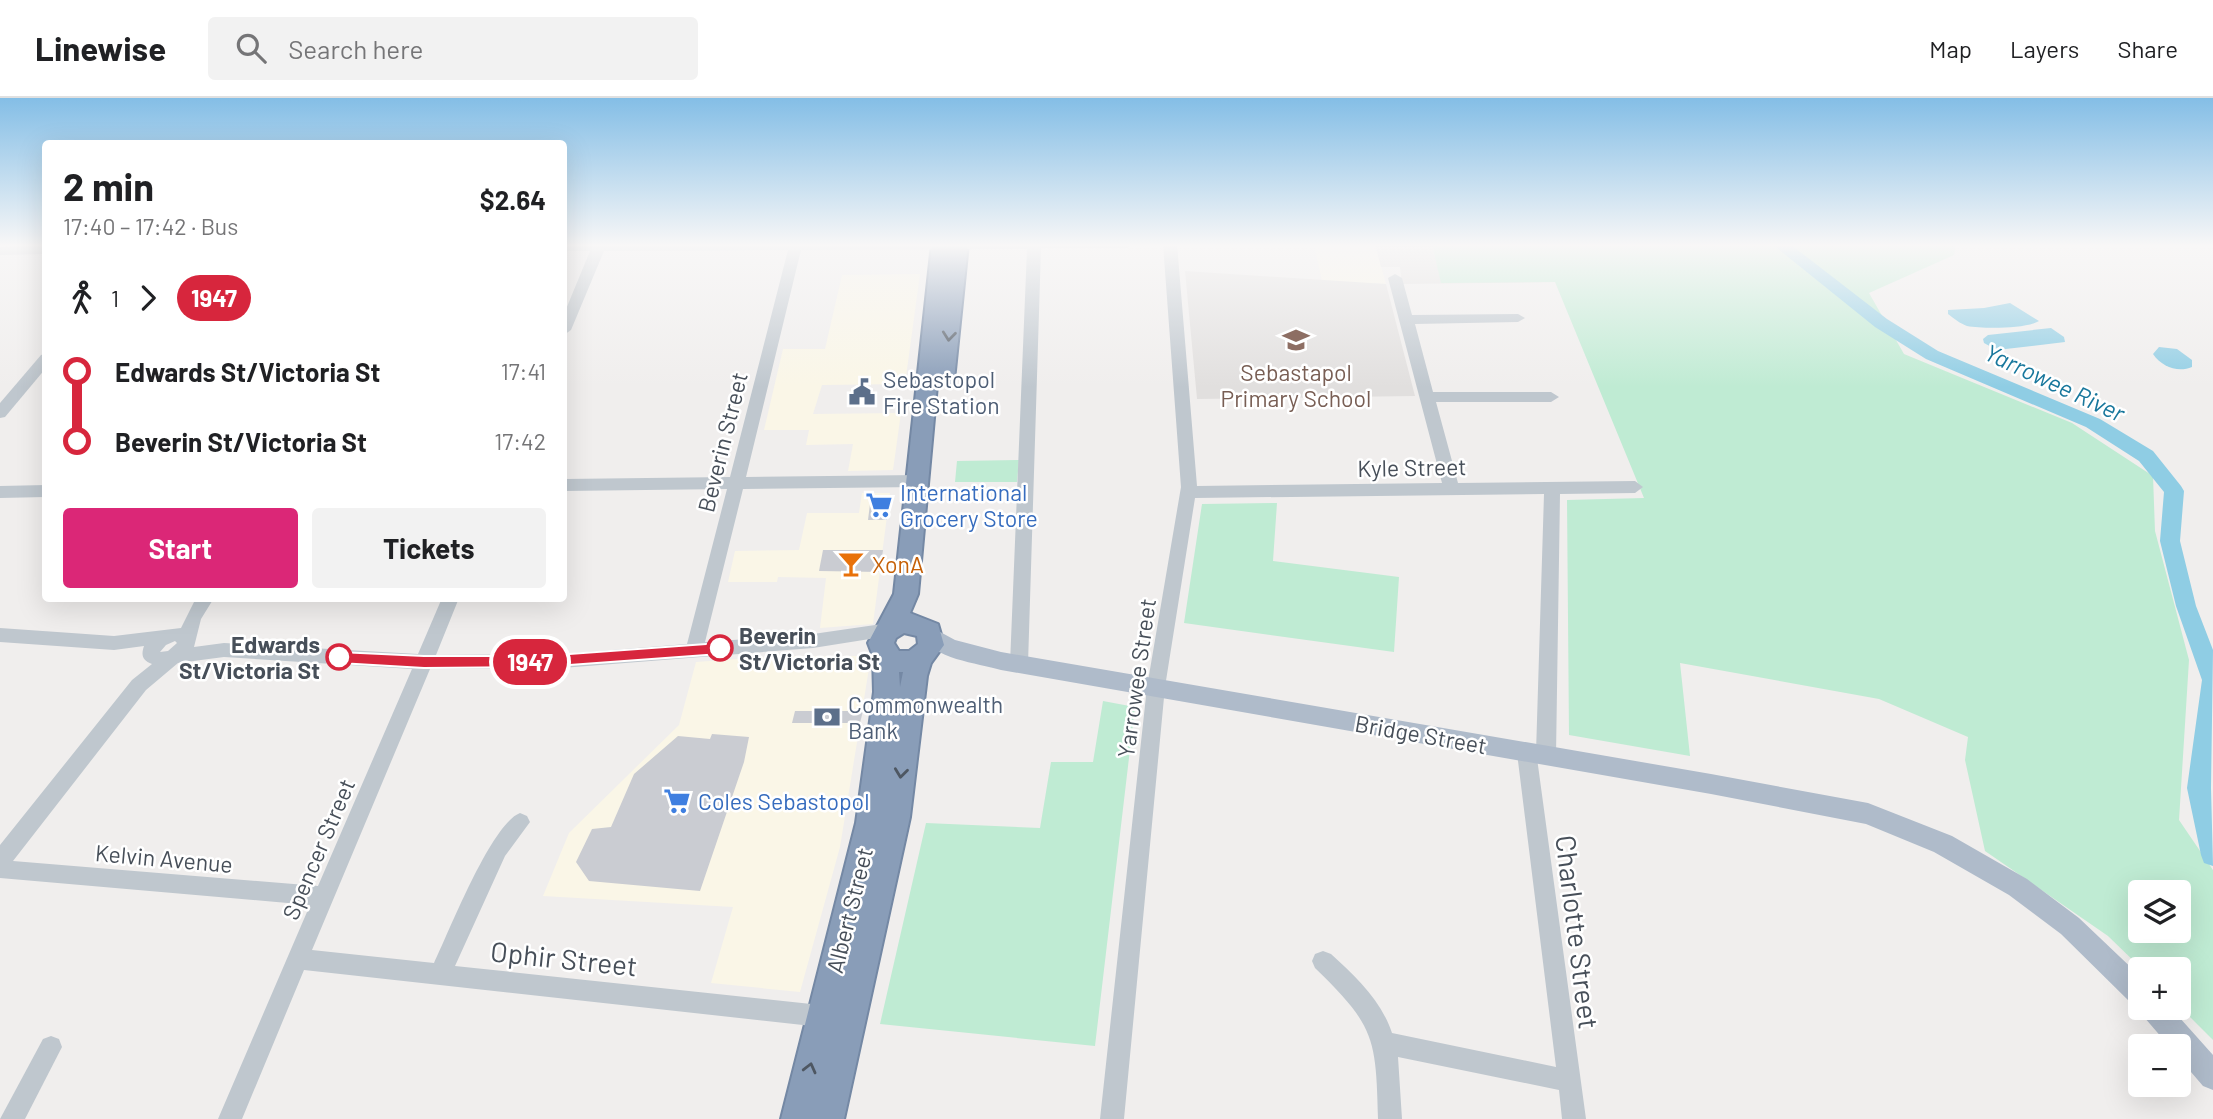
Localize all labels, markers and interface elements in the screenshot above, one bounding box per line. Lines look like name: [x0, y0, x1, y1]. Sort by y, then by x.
search box: [208, 17, 698, 80]
text: Linewise: [35, 28, 166, 68]
icon: search: [232, 29, 270, 67]
text: Search here: [288, 33, 423, 64]
text: Map: [1929, 34, 1972, 63]
text: Layers: [2010, 34, 2079, 63]
text: Share: [2117, 34, 2178, 63]
text: 2 min: [63, 163, 154, 209]
text: $2.64: [480, 184, 546, 215]
text: 17:40 – 17:42 · Bus: [63, 212, 238, 240]
icon: walk: [63, 279, 101, 317]
icon: forward: [129, 279, 167, 317]
text: 1947: [191, 283, 237, 312]
text: 1: [111, 284, 119, 312]
school or university icon: Sebastapol Primary School: [1281, 325, 1311, 355]
one-way arrow: [942, 331, 957, 342]
water label: Yarrowee River: [1980, 337, 2131, 428]
text: Edwards St/Victoria St: [115, 356, 380, 387]
text: 17:41: [501, 357, 546, 385]
place label: Sebastapol Primary School: [1221, 358, 1371, 412]
place label: Sebastopol Fire Station: [883, 365, 1000, 419]
street label: Beverin Street: [691, 369, 753, 515]
public building icon: Sebastopol Fire Station: [847, 377, 877, 407]
text: Beverin St/Victoria St: [115, 426, 367, 457]
text: 17:42: [494, 427, 546, 455]
street label: Kyle Street: [1357, 452, 1467, 482]
place label: International Grocery Store: [900, 478, 1038, 532]
supermarket icon: International Grocery Store: [864, 490, 894, 520]
button: Start: [63, 508, 298, 588]
button: Tickets: [312, 508, 546, 588]
bar icon: XonA: [836, 549, 866, 579]
place label: XonA: [872, 550, 924, 578]
street label: Yarrowee Street: [1111, 597, 1161, 759]
place label: Beverin St/Victoria St: [739, 621, 880, 675]
place label: Edwards St/Victoria St: [179, 630, 320, 684]
marker: Beverin St/Victoria St: [707, 635, 733, 661]
line badge: 1947: [481, 639, 579, 685]
marker: Edwards St/Victoria St: [326, 644, 352, 670]
text: 1947: [507, 647, 553, 676]
place label: Commonwealth Bank: [848, 690, 1003, 744]
bank icon: Commonwealth Bank: [812, 702, 842, 732]
street label: Bridge Street: [1353, 709, 1489, 759]
one-way arrow: [894, 767, 909, 779]
street label: Spencer Street: [276, 774, 360, 924]
supermarket icon: Coles Sebastopol: [662, 786, 692, 816]
place label: Coles Sebastopol: [698, 787, 869, 815]
street label: Charlotte Street: [1549, 833, 1607, 1031]
street label: Kelvin Avenue: [94, 838, 234, 878]
street label: Albert Street: [820, 844, 878, 976]
map controls: [2128, 880, 2191, 1097]
button: layers: [2128, 880, 2191, 943]
street label: Ophir Street: [489, 933, 639, 983]
button: +: [2128, 957, 2191, 1020]
button: −: [2128, 1034, 2191, 1097]
one-way arrow: [802, 1062, 816, 1074]

